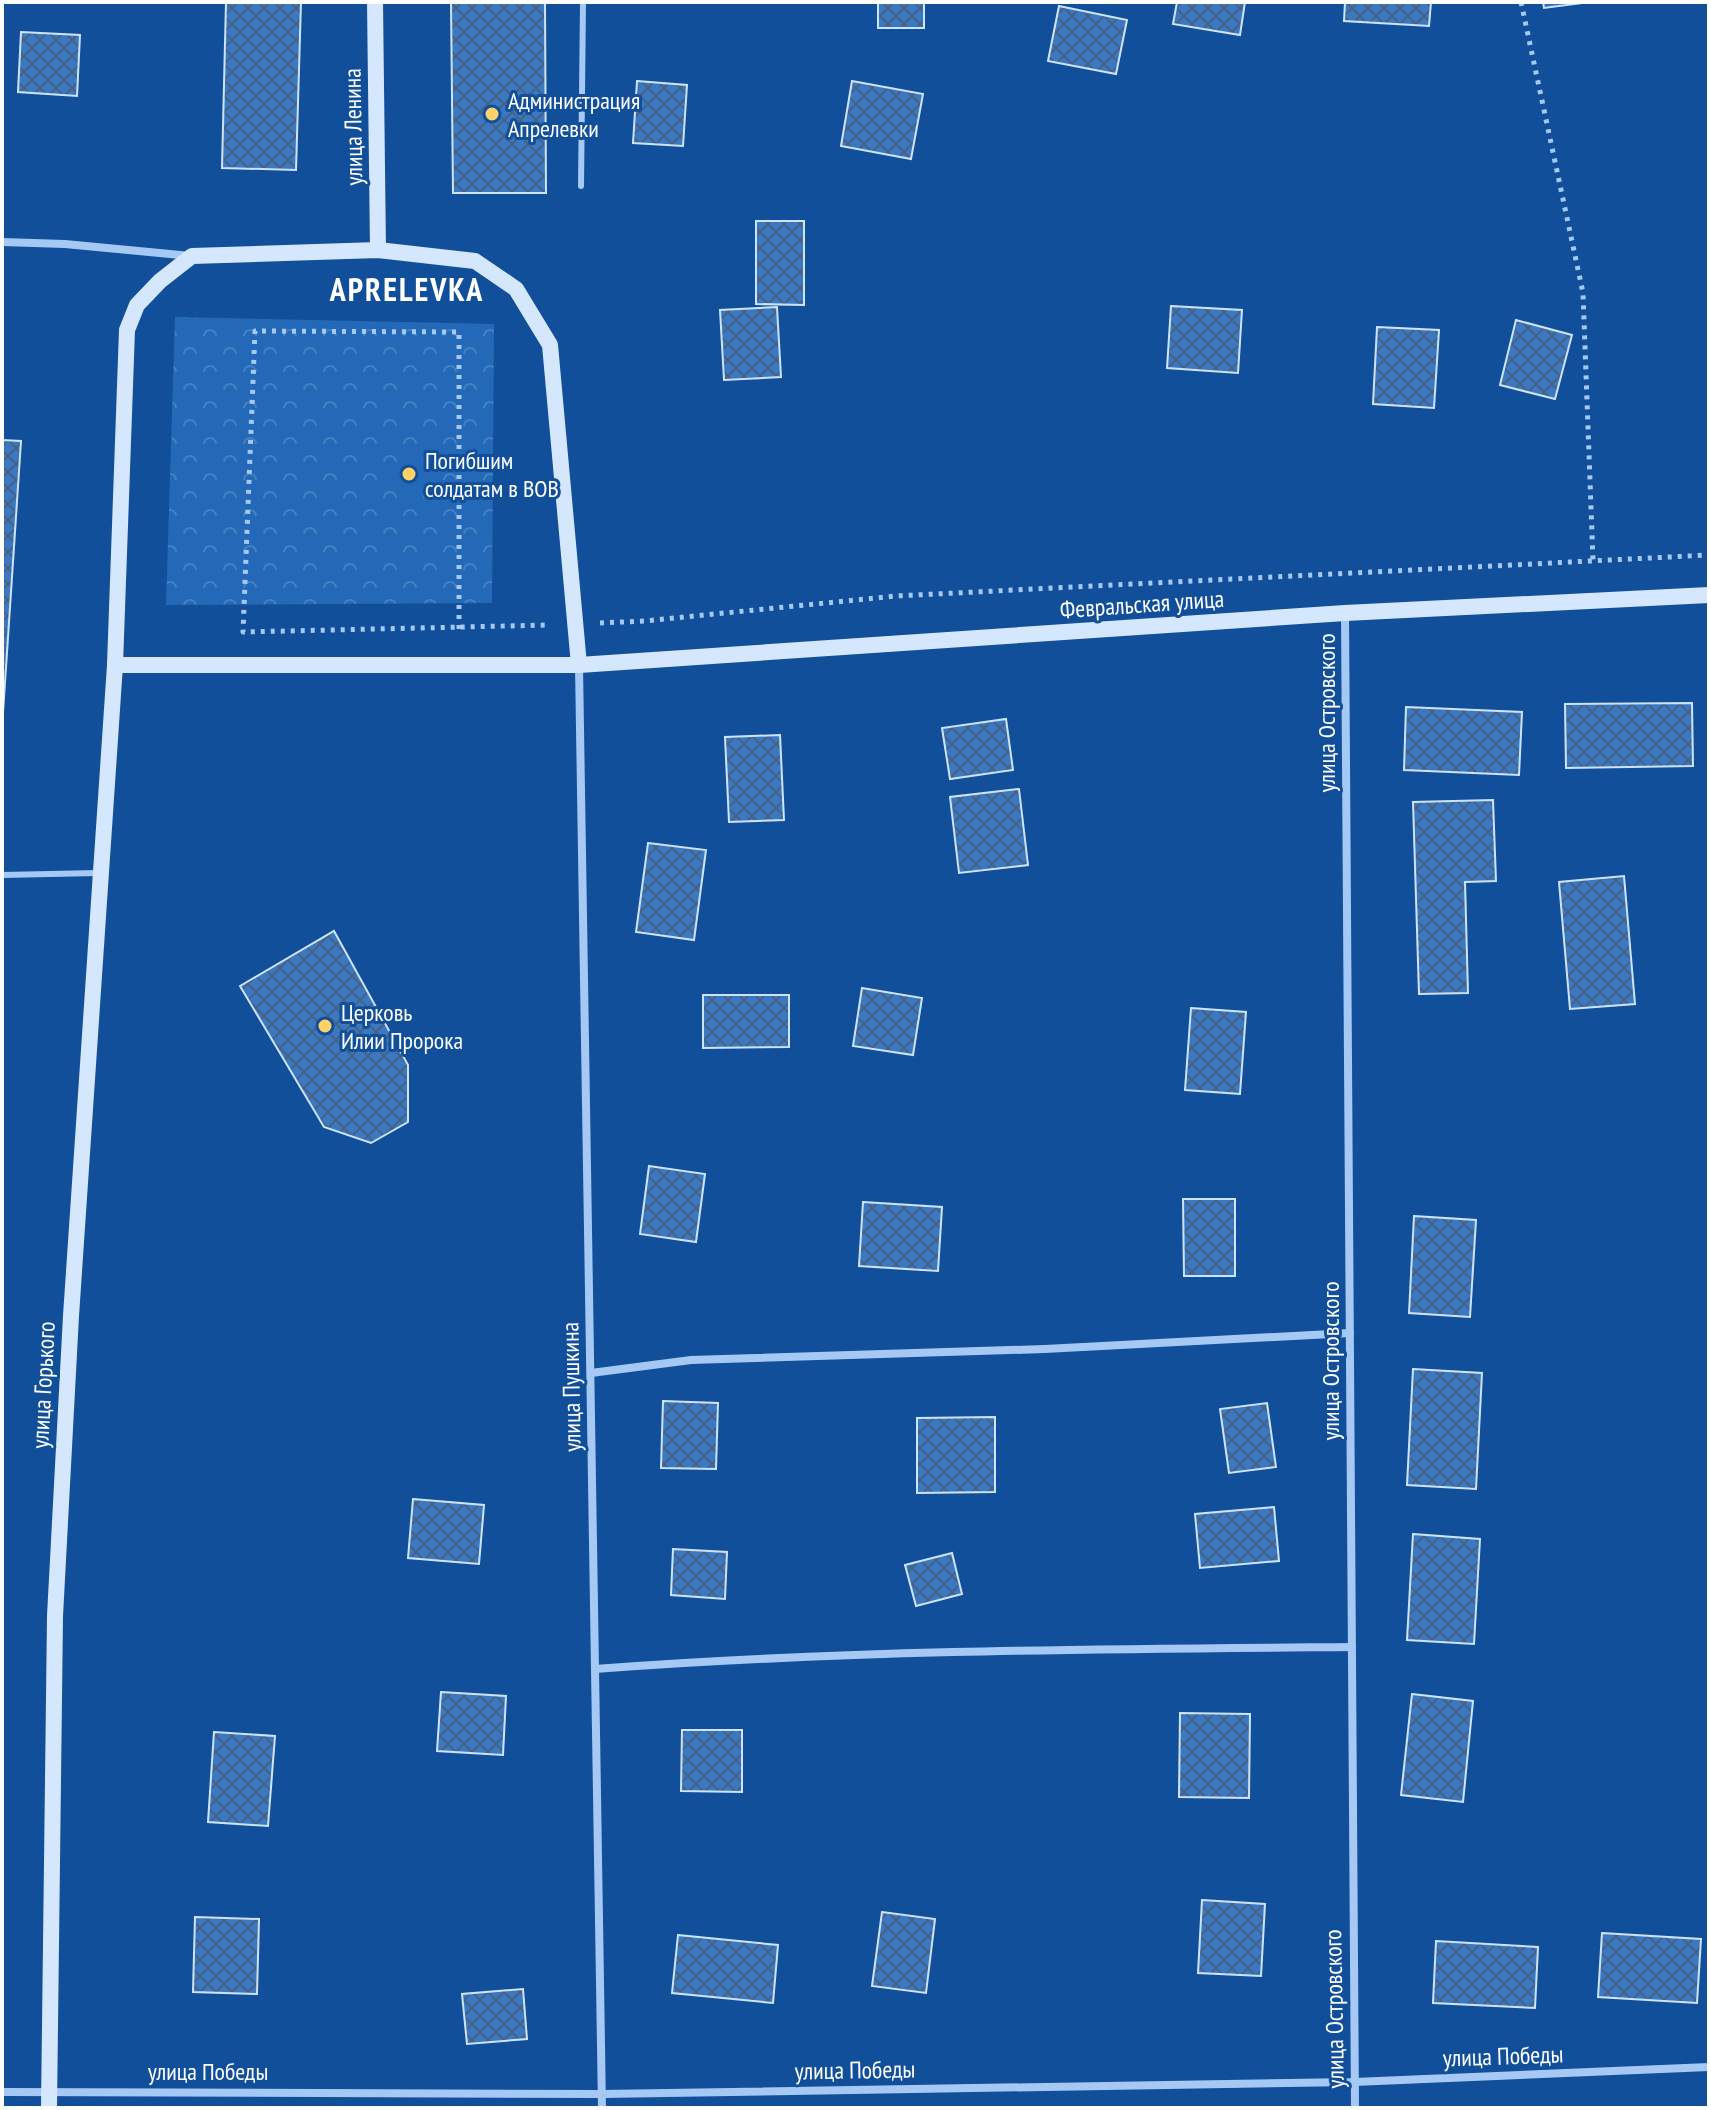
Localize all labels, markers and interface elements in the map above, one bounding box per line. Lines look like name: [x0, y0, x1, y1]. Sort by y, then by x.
street label: улица Ленина: [336, 68, 370, 186]
place label: Администрация Апрелевки: [508, 85, 640, 144]
marker: Администрация Апрелевки: [483, 105, 501, 123]
district label: APRELEVKA: [329, 268, 484, 310]
place label: Погибшим солдатам в ВОВ: [425, 445, 559, 504]
marker: Погибшим солдатам в ВОВ: [400, 465, 418, 483]
street label: Февральская улица: [1059, 583, 1225, 625]
street label: улица Островского: [1311, 633, 1342, 793]
place label: Церковь Илии Пророка: [341, 997, 463, 1056]
marker: Церковь Илии Пророка: [316, 1017, 334, 1035]
street label: улица Островского: [1315, 1281, 1346, 1441]
street label: улица Горького: [24, 1321, 62, 1449]
street label: улица Пушкина: [554, 1322, 588, 1452]
street label: улица Островского: [1317, 1929, 1351, 2089]
street label: улица Победы: [1442, 2038, 1564, 2074]
street label: улица Победы: [794, 2053, 916, 2087]
street label: улица Победы: [148, 2056, 268, 2087]

